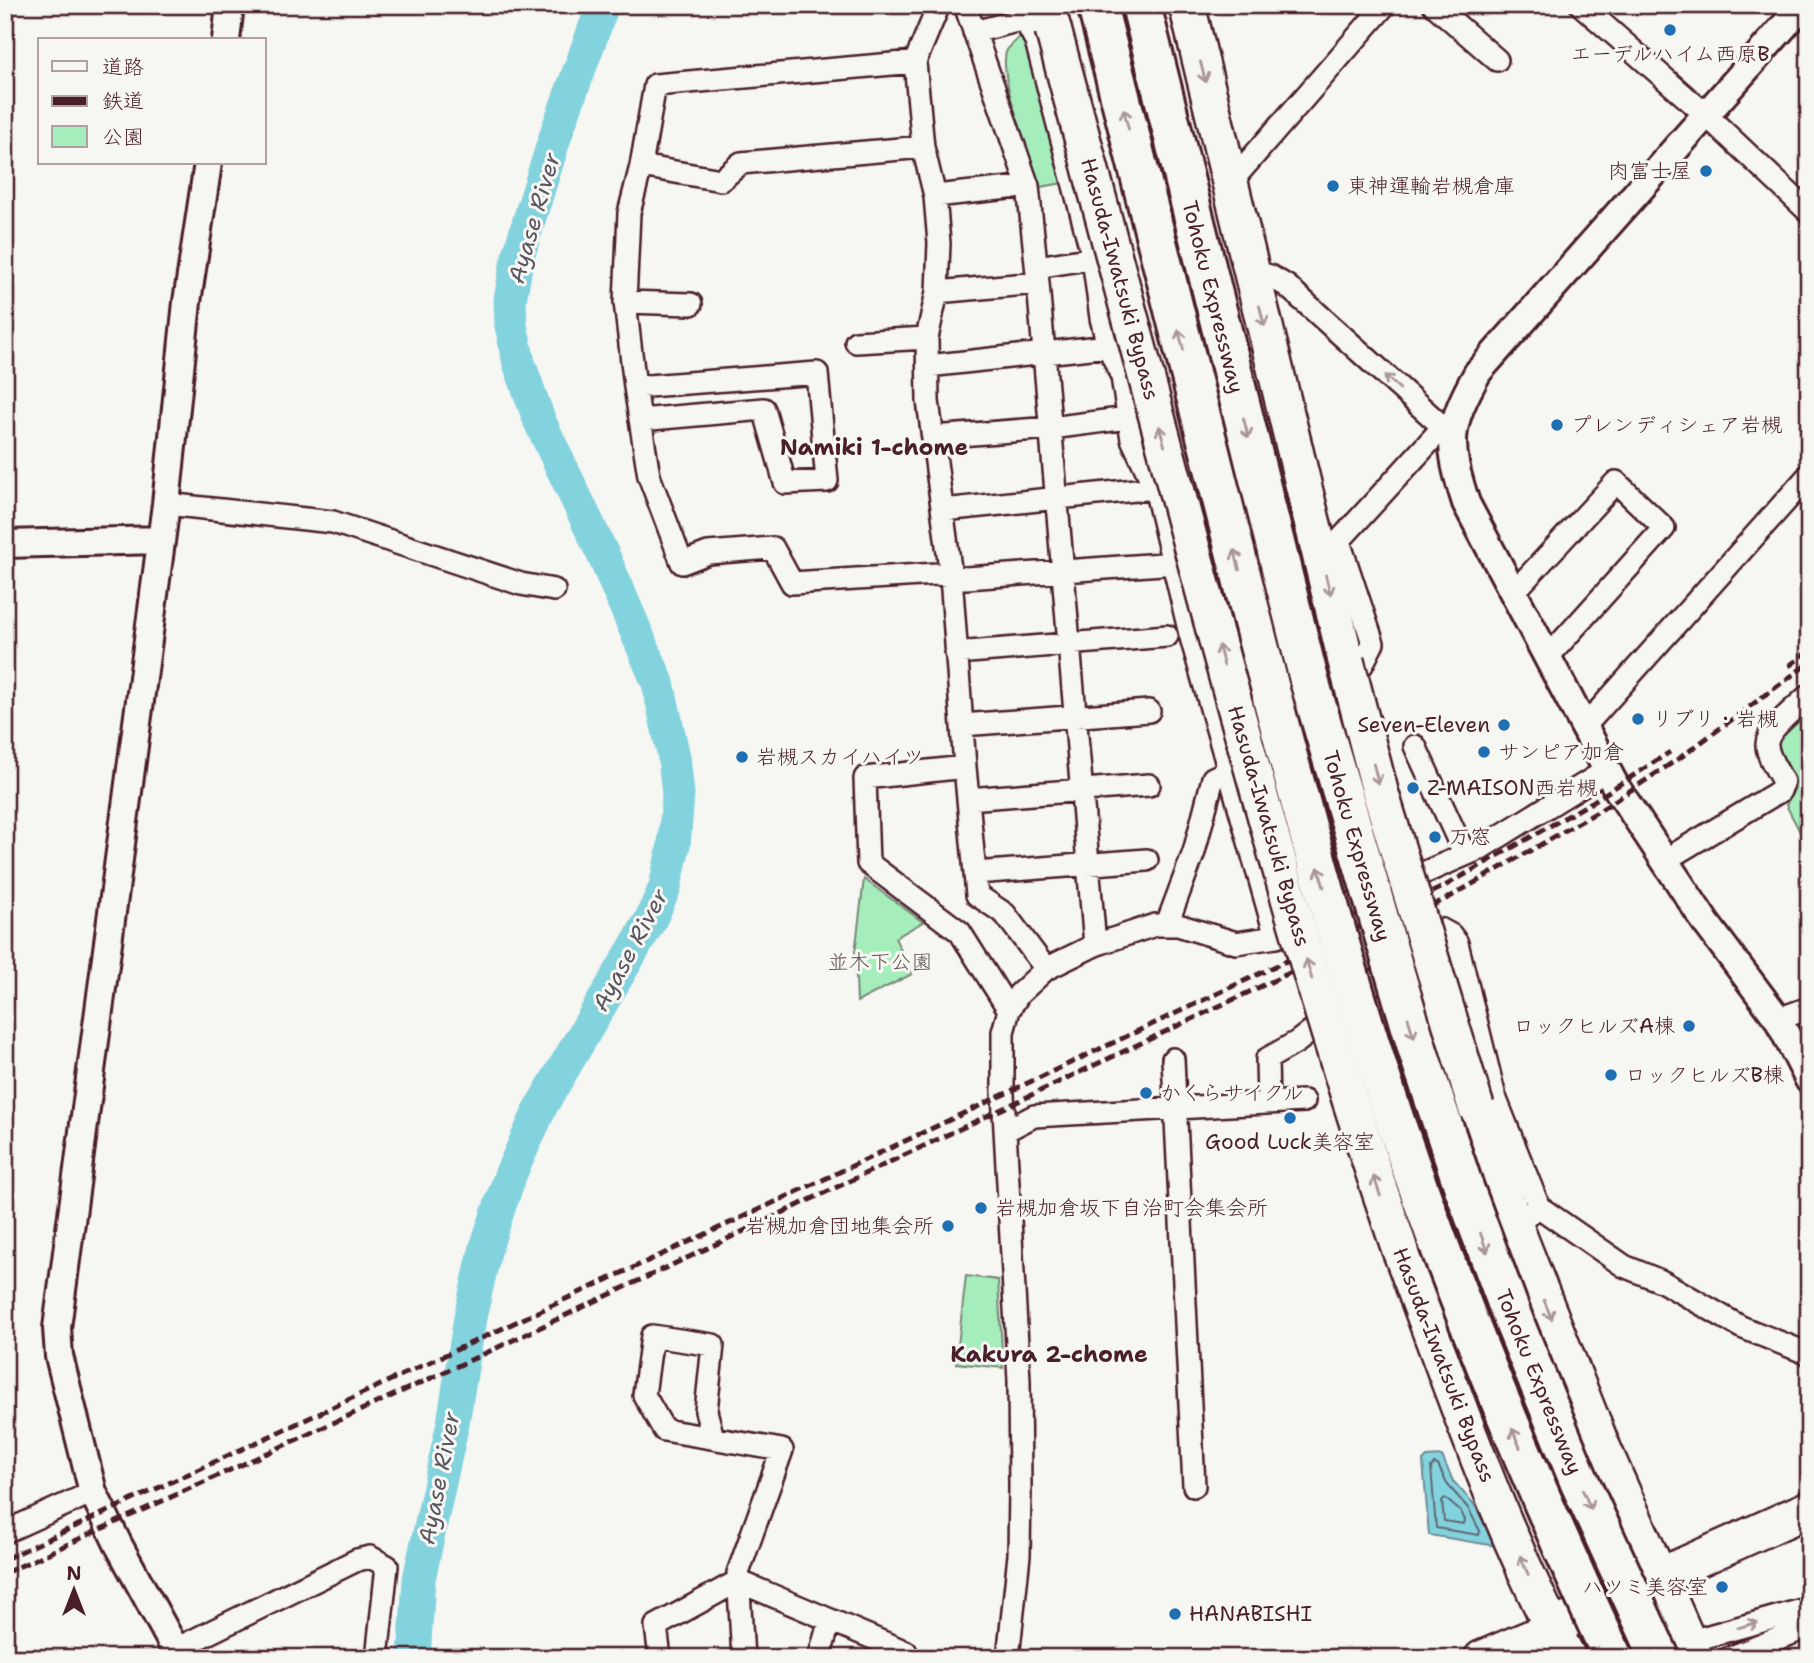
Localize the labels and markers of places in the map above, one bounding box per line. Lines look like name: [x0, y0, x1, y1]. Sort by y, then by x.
marker: エーデルハイム西原B: [1662, 22, 1678, 38]
place label: エーデルハイム西原B: [1570, 40, 1770, 68]
place label: 肉富士屋: [1608, 157, 1692, 185]
marker: 肉富士屋: [1698, 163, 1714, 179]
place label: 東神運輸岩槻倉庫: [1347, 172, 1515, 200]
marker: 東神運輸岩槻倉庫: [1325, 178, 1341, 194]
place label: プレンディシェア岩槻: [1571, 411, 1782, 439]
marker: プレンディシェア岩槻: [1549, 417, 1565, 433]
place label: リブリ・岩槻: [1652, 705, 1778, 733]
place label: Seven-Eleven: [1357, 711, 1490, 739]
marker: リブリ・岩槻: [1630, 711, 1646, 727]
marker: Seven-Eleven: [1496, 717, 1512, 733]
place label: サンピア加倉: [1498, 738, 1624, 766]
place label: 岩槻スカイハイツ: [756, 743, 924, 771]
marker: サンピア加倉: [1476, 744, 1492, 760]
marker: 岩槻スカイハイツ: [734, 749, 750, 765]
place label: Z-MAISON西岩槻: [1427, 774, 1598, 802]
marker: Z-MAISON西岩槻: [1405, 780, 1421, 796]
place label: 万窓: [1449, 823, 1491, 851]
marker: 万窓: [1427, 829, 1443, 845]
place label: ロックヒルズA棟: [1513, 1012, 1675, 1040]
marker: ロックヒルズA棟: [1681, 1018, 1697, 1034]
place label: ロックヒルズB棟: [1625, 1061, 1784, 1089]
marker: ロックヒルズB棟: [1603, 1067, 1619, 1083]
place label: かくらサイクル: [1160, 1079, 1304, 1107]
marker: かくらサイクル: [1138, 1085, 1154, 1101]
marker: Good Luck美容室: [1282, 1110, 1298, 1126]
place label: Good Luck美容室: [1205, 1128, 1375, 1156]
place label: 岩槻加倉坂下自治町会集会所: [995, 1194, 1268, 1222]
marker: 岩槻加倉坂下自治町会集会所: [973, 1200, 989, 1216]
place label: 岩槻加倉団地集会所: [745, 1212, 934, 1240]
marker: 岩槻加倉団地集会所: [940, 1218, 956, 1234]
place label: ハツミ美容室: [1582, 1573, 1708, 1601]
marker: ハツミ美容室: [1714, 1579, 1730, 1595]
place label: HANABISHI: [1189, 1600, 1312, 1628]
marker: HANABISHI: [1167, 1606, 1183, 1622]

